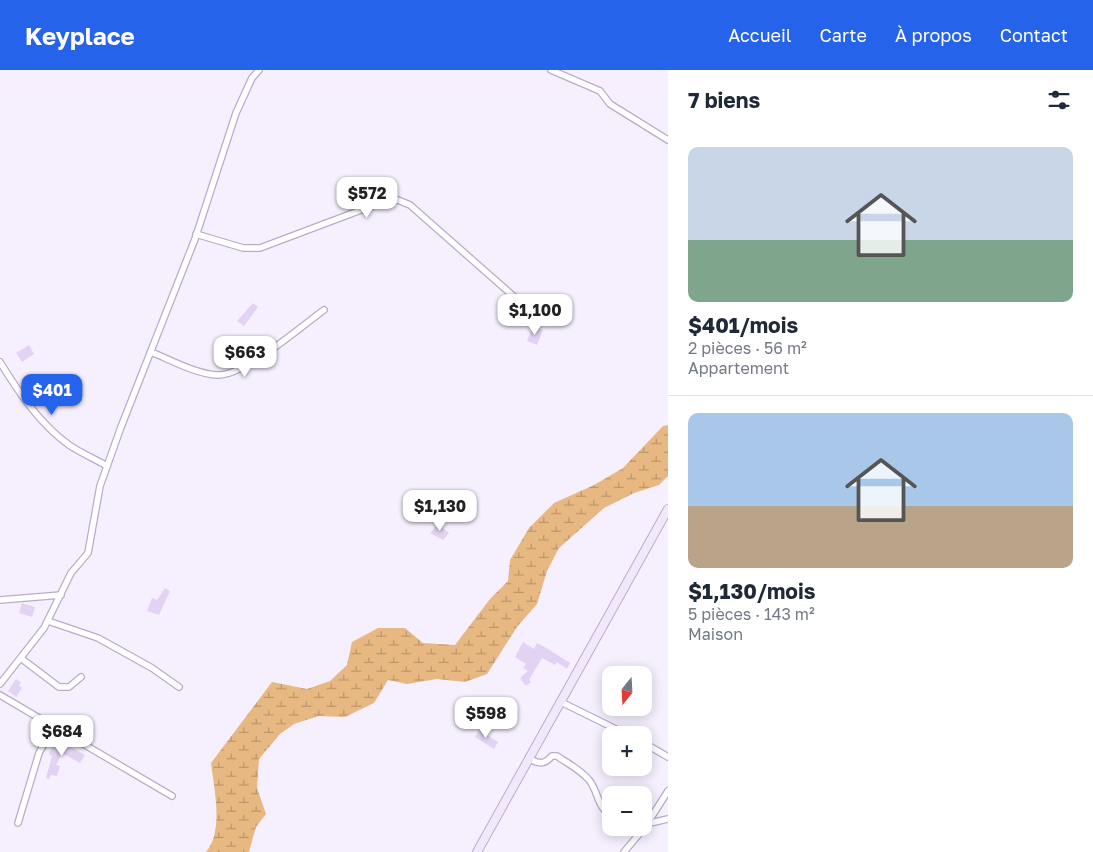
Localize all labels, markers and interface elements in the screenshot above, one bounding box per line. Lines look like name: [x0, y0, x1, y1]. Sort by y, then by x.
text: Keyplace: [25, 21, 135, 50]
text: Accueil: [728, 24, 792, 46]
text: Carte: [820, 24, 867, 46]
text: À propos: [895, 24, 972, 46]
text: Contact: [1000, 24, 1068, 46]
icon: filters: [1045, 86, 1073, 114]
text: 7 biens: [688, 87, 760, 113]
pin: $572: [337, 176, 397, 219]
icon: home: [836, 180, 926, 270]
text: $572: [348, 183, 386, 203]
pin: $1,100: [494, 294, 576, 336]
text: $1,100: [508, 300, 562, 320]
text: $401/mois: [688, 312, 798, 338]
pin: $663: [215, 336, 275, 378]
text: 2 pièces · 56 m²: [688, 338, 807, 358]
text: $663: [225, 342, 265, 362]
text: Appartement: [688, 358, 789, 378]
pin: $401: [22, 374, 82, 416]
text: $401: [32, 380, 72, 400]
icon: home: [836, 445, 926, 535]
pin: $1,130: [399, 490, 481, 532]
text: $1,130: [414, 496, 466, 516]
text: $1,130/mois: [688, 578, 815, 604]
text: 5 pièces · 143 m²: [688, 604, 815, 624]
text: Maison: [688, 624, 743, 644]
north arrow: [602, 666, 652, 716]
map controls: [602, 666, 652, 836]
pin: $598: [456, 696, 516, 739]
text: $598: [466, 703, 506, 723]
pin: $684: [32, 714, 92, 757]
text: $684: [41, 721, 83, 741]
button: +: [602, 726, 652, 776]
button: −: [602, 786, 652, 836]

